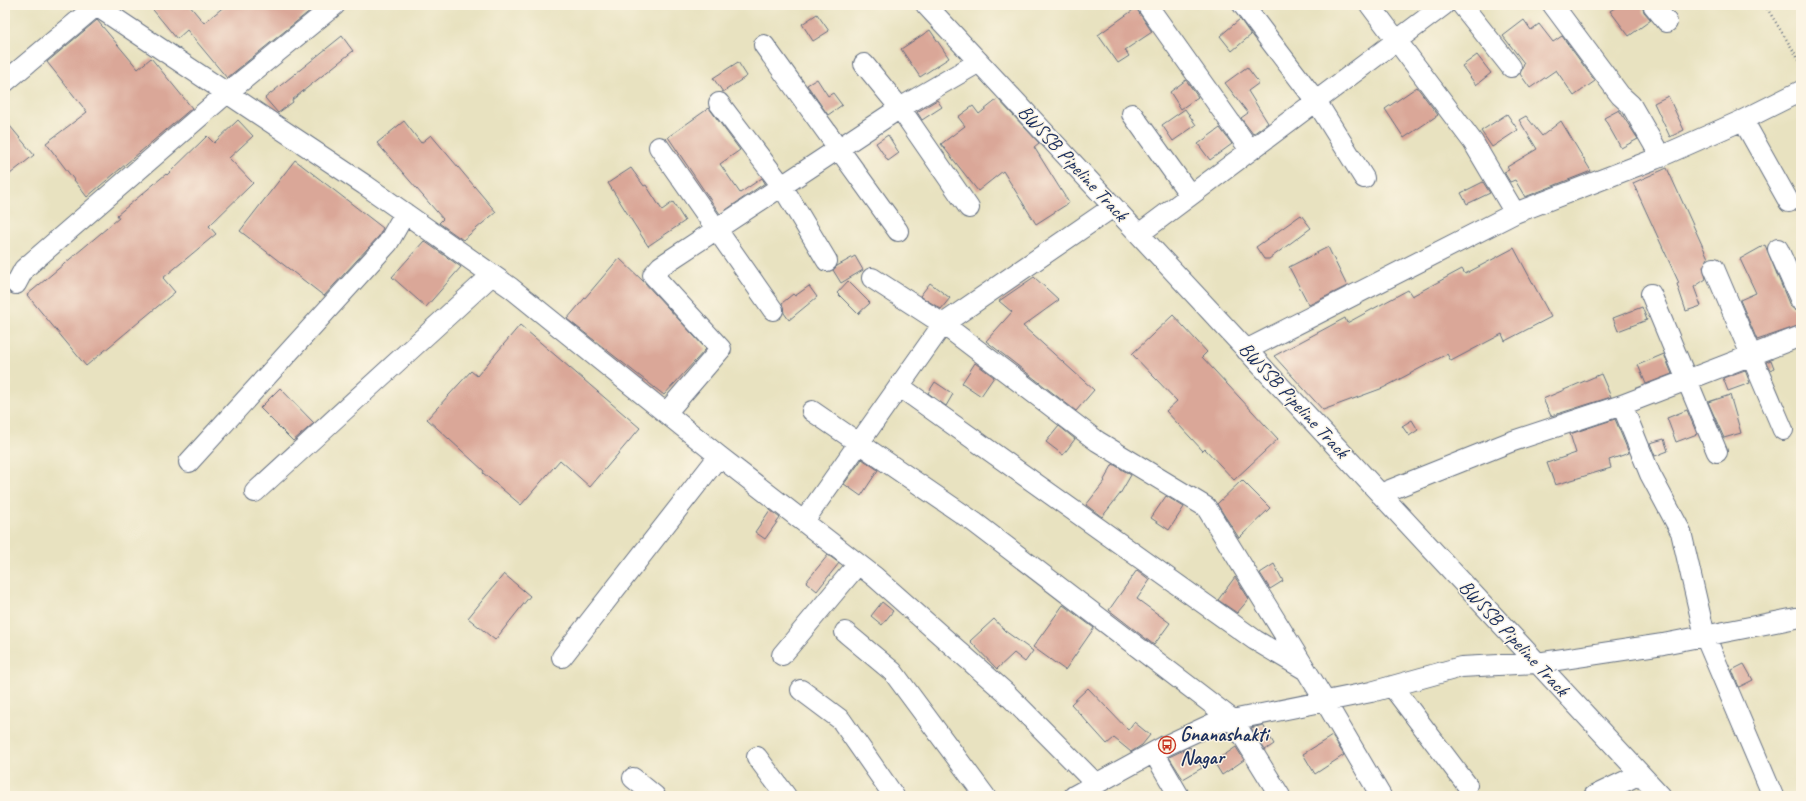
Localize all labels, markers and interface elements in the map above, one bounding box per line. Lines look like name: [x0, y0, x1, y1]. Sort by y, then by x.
street label: BWSSB Pipeline Track: [1013, 100, 1135, 228]
street label: BWSSB Pipeline Track: [1234, 337, 1356, 465]
street label: BWSSB Pipeline Track: [1454, 575, 1576, 703]
place label: Gnanashakti Nagar: [1180, 722, 1271, 770]
bus stop icon: Gnanashakti Nagar: [1157, 735, 1177, 755]

